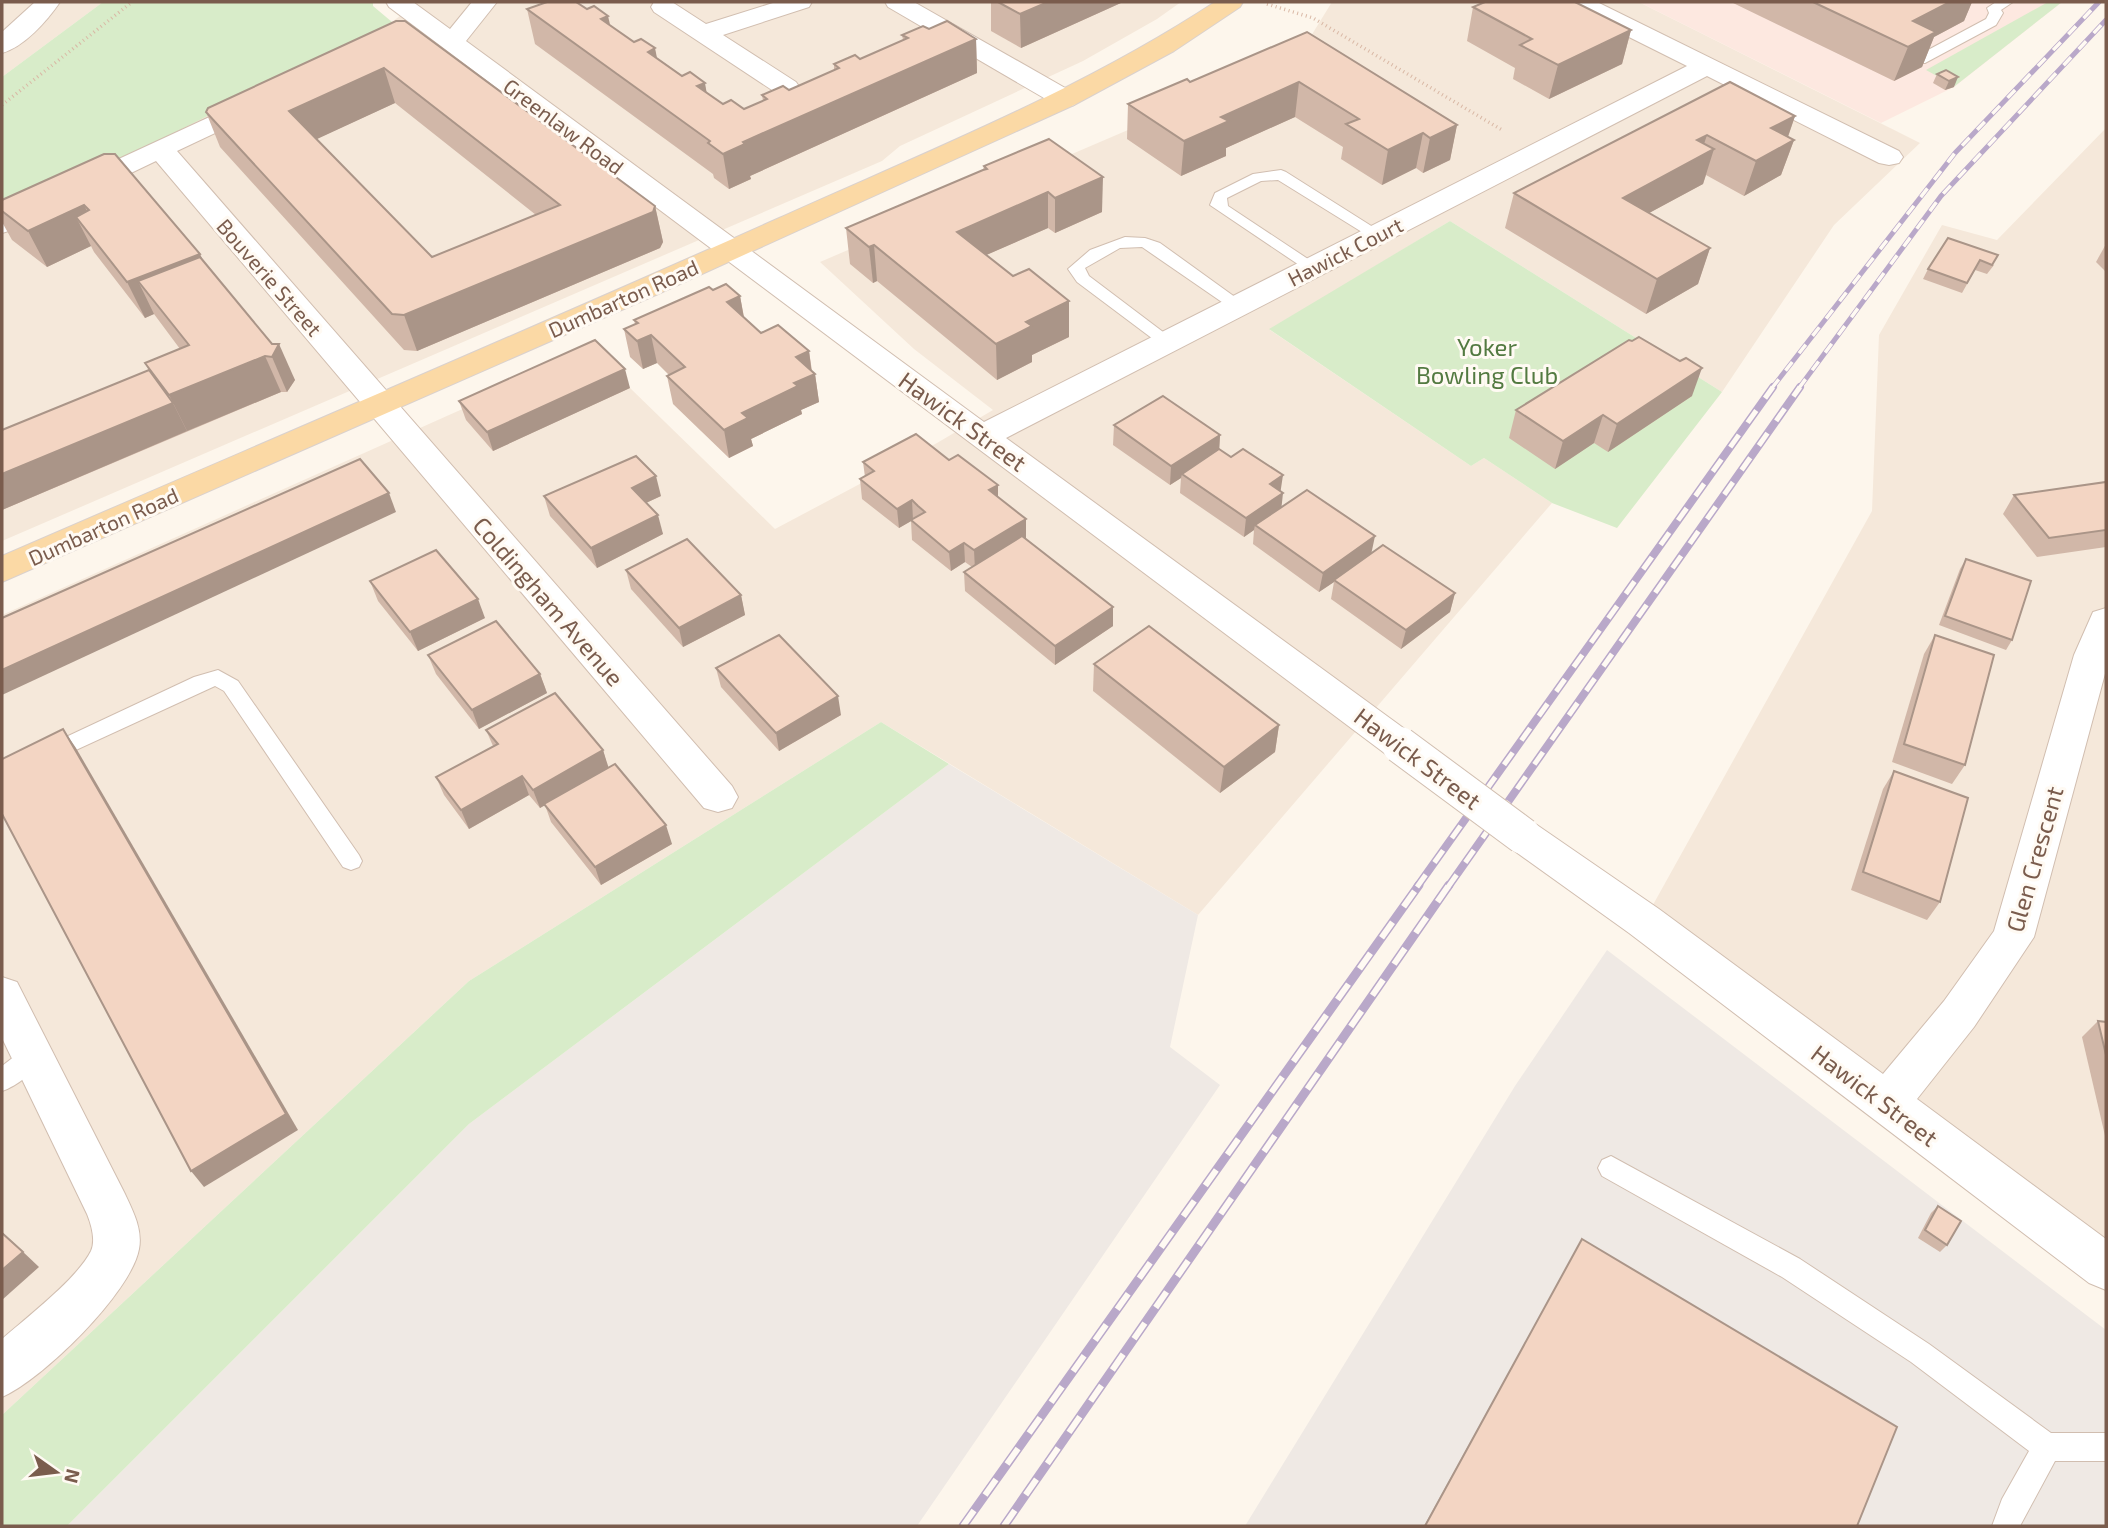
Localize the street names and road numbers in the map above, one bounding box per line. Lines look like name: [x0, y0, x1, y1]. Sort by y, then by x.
street label: Greenlaw Road: [499, 73, 629, 179]
street label: Hawick Court: [1283, 211, 1407, 291]
street label: Bouverie Street: [212, 213, 328, 341]
street label: Dumbarton Road: [544, 254, 702, 342]
street label: Hawick Street: [894, 365, 1032, 477]
street label: Dumbarton Road: [24, 482, 182, 570]
street label: Coldingham Avenue: [468, 510, 630, 692]
street label: Hawick Street: [1349, 701, 1487, 815]
street label: Glen Crescent: [1999, 783, 2069, 935]
street label: Hawick Street: [1806, 1038, 1944, 1152]

